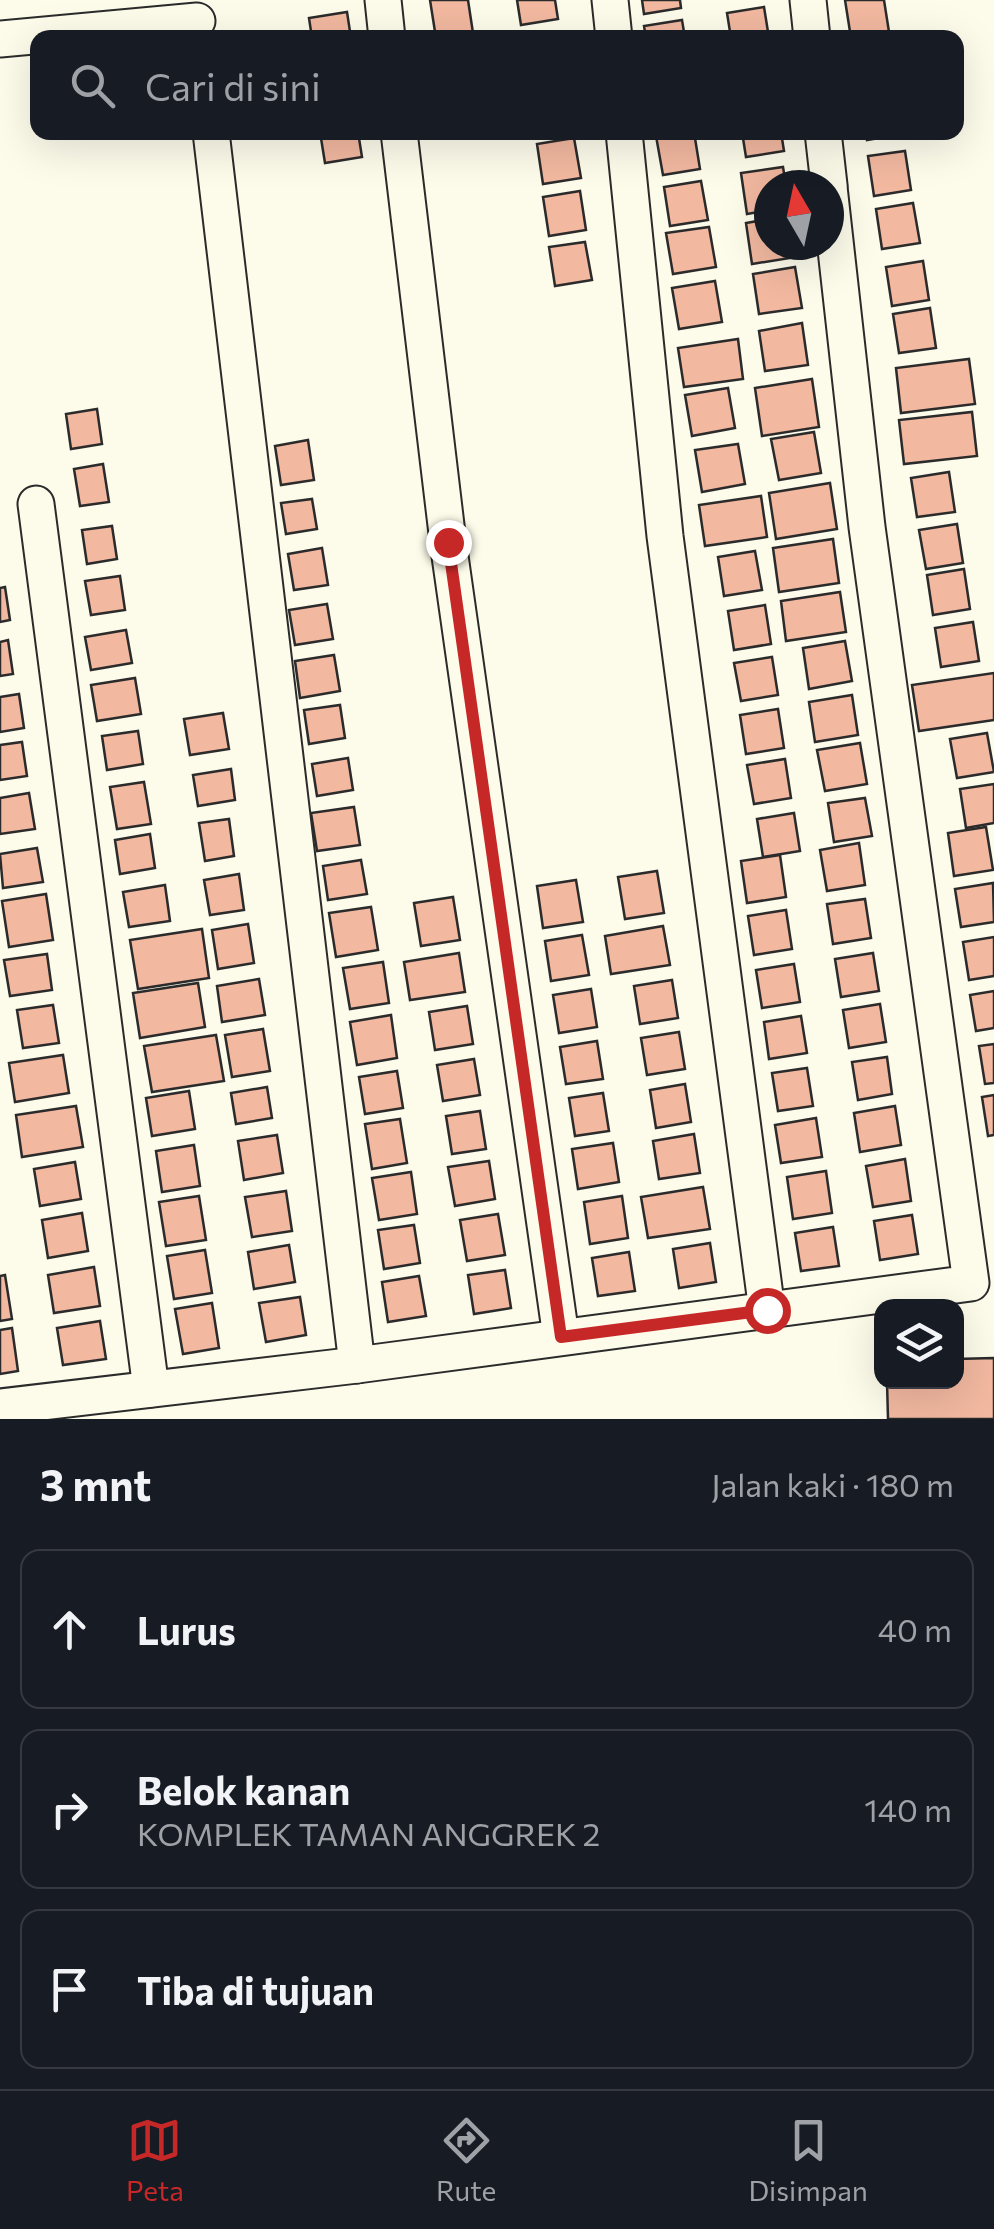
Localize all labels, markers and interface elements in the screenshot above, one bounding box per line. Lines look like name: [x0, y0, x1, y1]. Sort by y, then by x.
search box: [30, 30, 964, 140]
icon: search: [65, 58, 120, 113]
text: Cari di sini: [145, 62, 321, 109]
north arrow: [754, 170, 844, 260]
route end: [426, 520, 472, 566]
route start: [745, 1288, 791, 1334]
map controls: [874, 1299, 964, 1389]
button: layers: [874, 1299, 964, 1389]
text: 3 mnt: [40, 1458, 151, 1510]
text: Jalan kaki · 180 m: [711, 1464, 954, 1504]
icon: ahead: [42, 1602, 97, 1657]
text: Lurus: [137, 1606, 236, 1653]
text: 40 m: [878, 1609, 952, 1649]
text: Belok kanan: [137, 1766, 350, 1813]
icon: right: [42, 1782, 97, 1837]
text: 140 m: [864, 1789, 952, 1829]
text: KOMPLEK TAMAN ANGGREK 2: [137, 1813, 600, 1853]
icon: arrive: [42, 1962, 97, 2017]
text: Tiba di tujuan: [137, 1966, 374, 2013]
tab: Peta: [126, 2113, 184, 2207]
tab: Rute: [436, 2113, 496, 2207]
tab: Disimpan: [748, 2113, 868, 2207]

